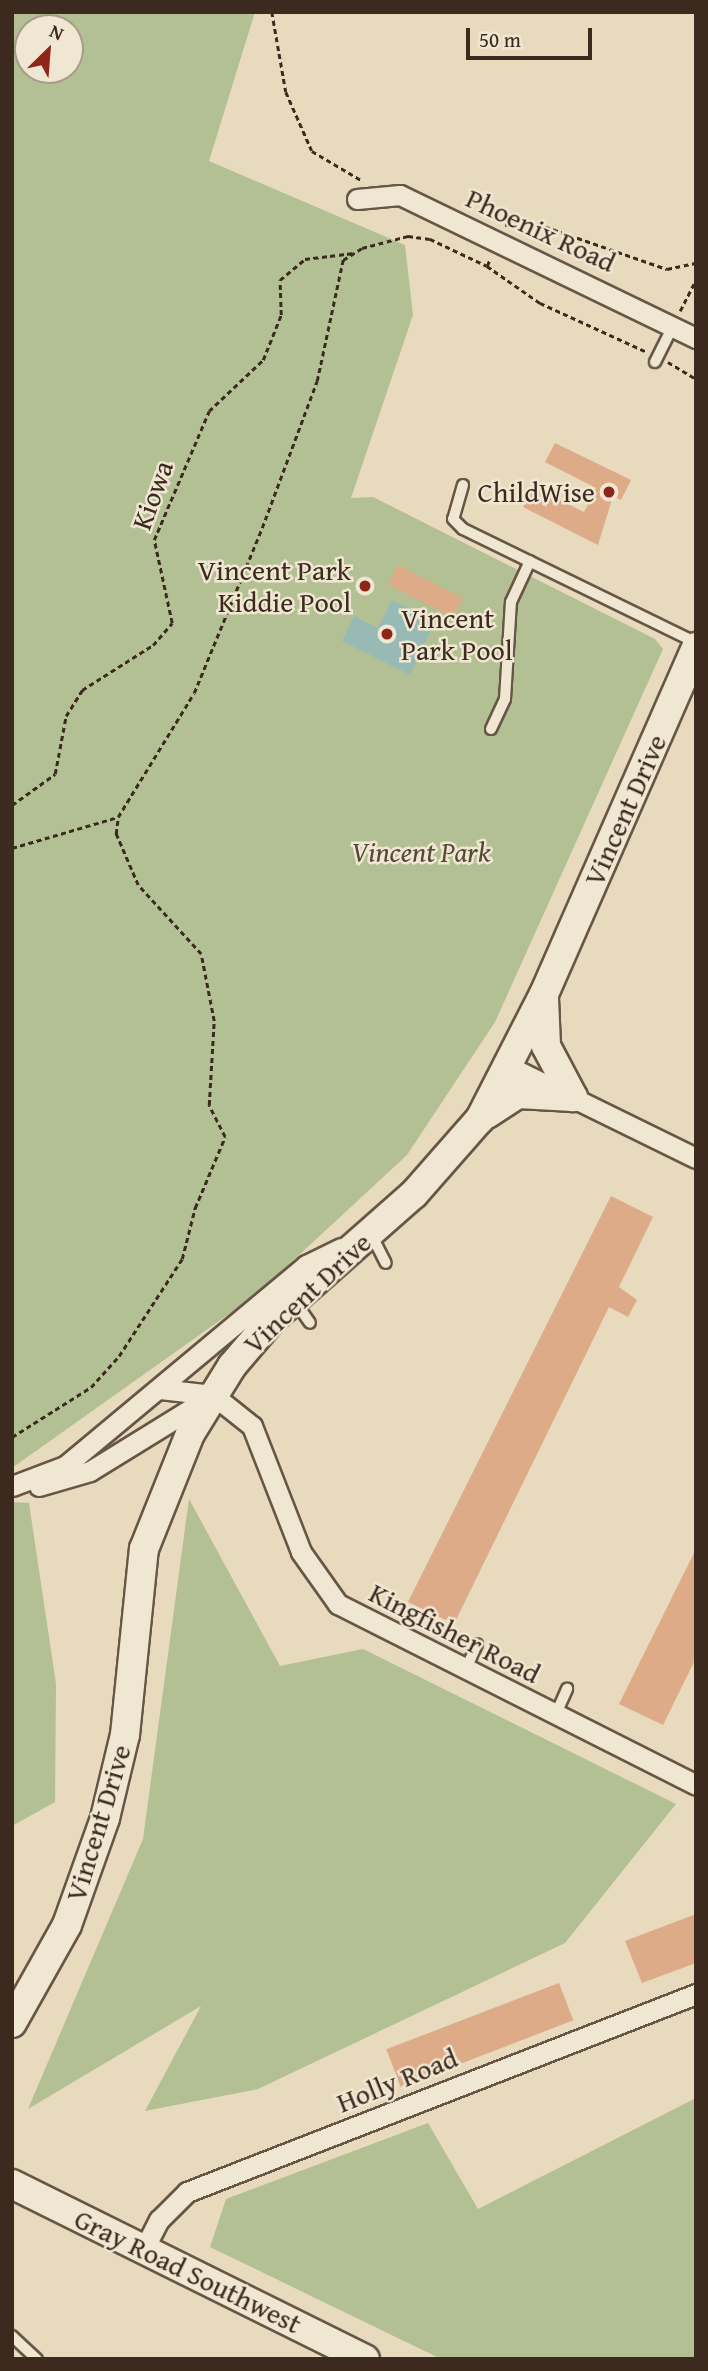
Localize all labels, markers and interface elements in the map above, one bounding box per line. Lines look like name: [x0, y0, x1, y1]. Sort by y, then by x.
north arrow: [14, 14, 84, 84]
scale bar: [470, 14, 596, 58]
text: N: [45, 16, 69, 47]
text: 50 m: [479, 24, 521, 55]
street label: Phoenix Road: [461, 181, 621, 279]
street label: Kiowa: [124, 456, 180, 534]
place label: ChildWise: [477, 475, 595, 509]
marker: ChildWise: [601, 484, 617, 500]
place label: Vincent Park Kiddie Pool: [198, 553, 351, 619]
marker: Vincent Park Kiddie Pool: [357, 578, 373, 594]
place label: Vincent Park Pool: [401, 601, 513, 667]
marker: Vincent Park Pool: [379, 626, 395, 642]
street label: Vincent Drive: [577, 729, 673, 891]
park label: Vincent Park: [352, 835, 490, 869]
street label: Vincent Drive: [236, 1225, 378, 1361]
street label: Kingfisher Road: [364, 1576, 546, 1690]
street label: Vincent Drive: [58, 1741, 138, 1905]
street label: Holly Road: [332, 2041, 462, 2119]
street label: Gray Road Southwest: [69, 2202, 307, 2340]

